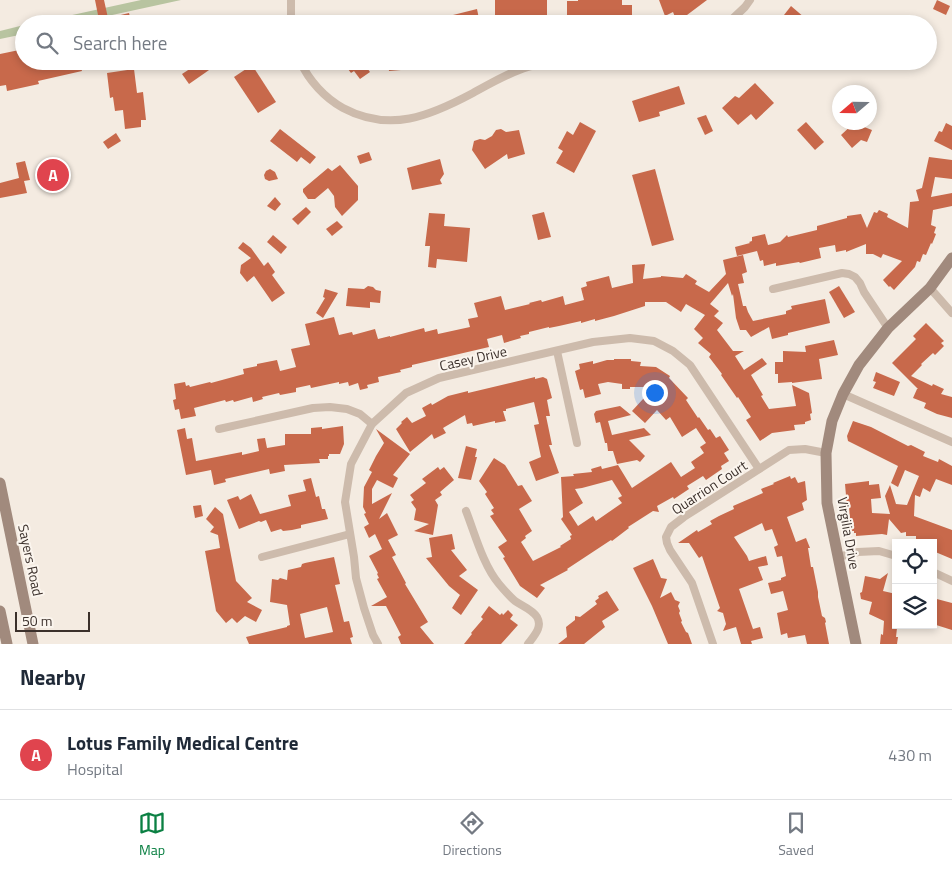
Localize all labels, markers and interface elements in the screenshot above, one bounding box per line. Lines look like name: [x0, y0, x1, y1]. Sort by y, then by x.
search box: [15, 15, 937, 70]
text: Search here: [73, 28, 167, 57]
icon: search: [33, 29, 61, 57]
north arrow: [832, 85, 877, 130]
pin: A: [37, 156, 69, 194]
street label: Casey Drive: [437, 340, 509, 376]
your location: [642, 380, 668, 406]
street label: Quarrion Court: [667, 455, 751, 519]
street label: Virgilia Drive: [832, 495, 866, 571]
street label: Sayers Road: [13, 522, 49, 598]
map controls: [892, 539, 937, 629]
button: locate: [892, 539, 937, 584]
button: layers: [892, 584, 937, 629]
scale bar: [15, 609, 90, 632]
text: 50 m: [22, 610, 52, 631]
text: Nearby: [20, 661, 85, 693]
text: Lotus Family Medical Centre: [67, 728, 299, 757]
text: A: [31, 743, 41, 767]
text: 430 m: [888, 743, 932, 767]
text: Hospital: [67, 757, 123, 781]
tab: Map: [138, 809, 166, 860]
tab: Directions: [442, 809, 502, 860]
tab: Saved: [778, 809, 814, 860]

